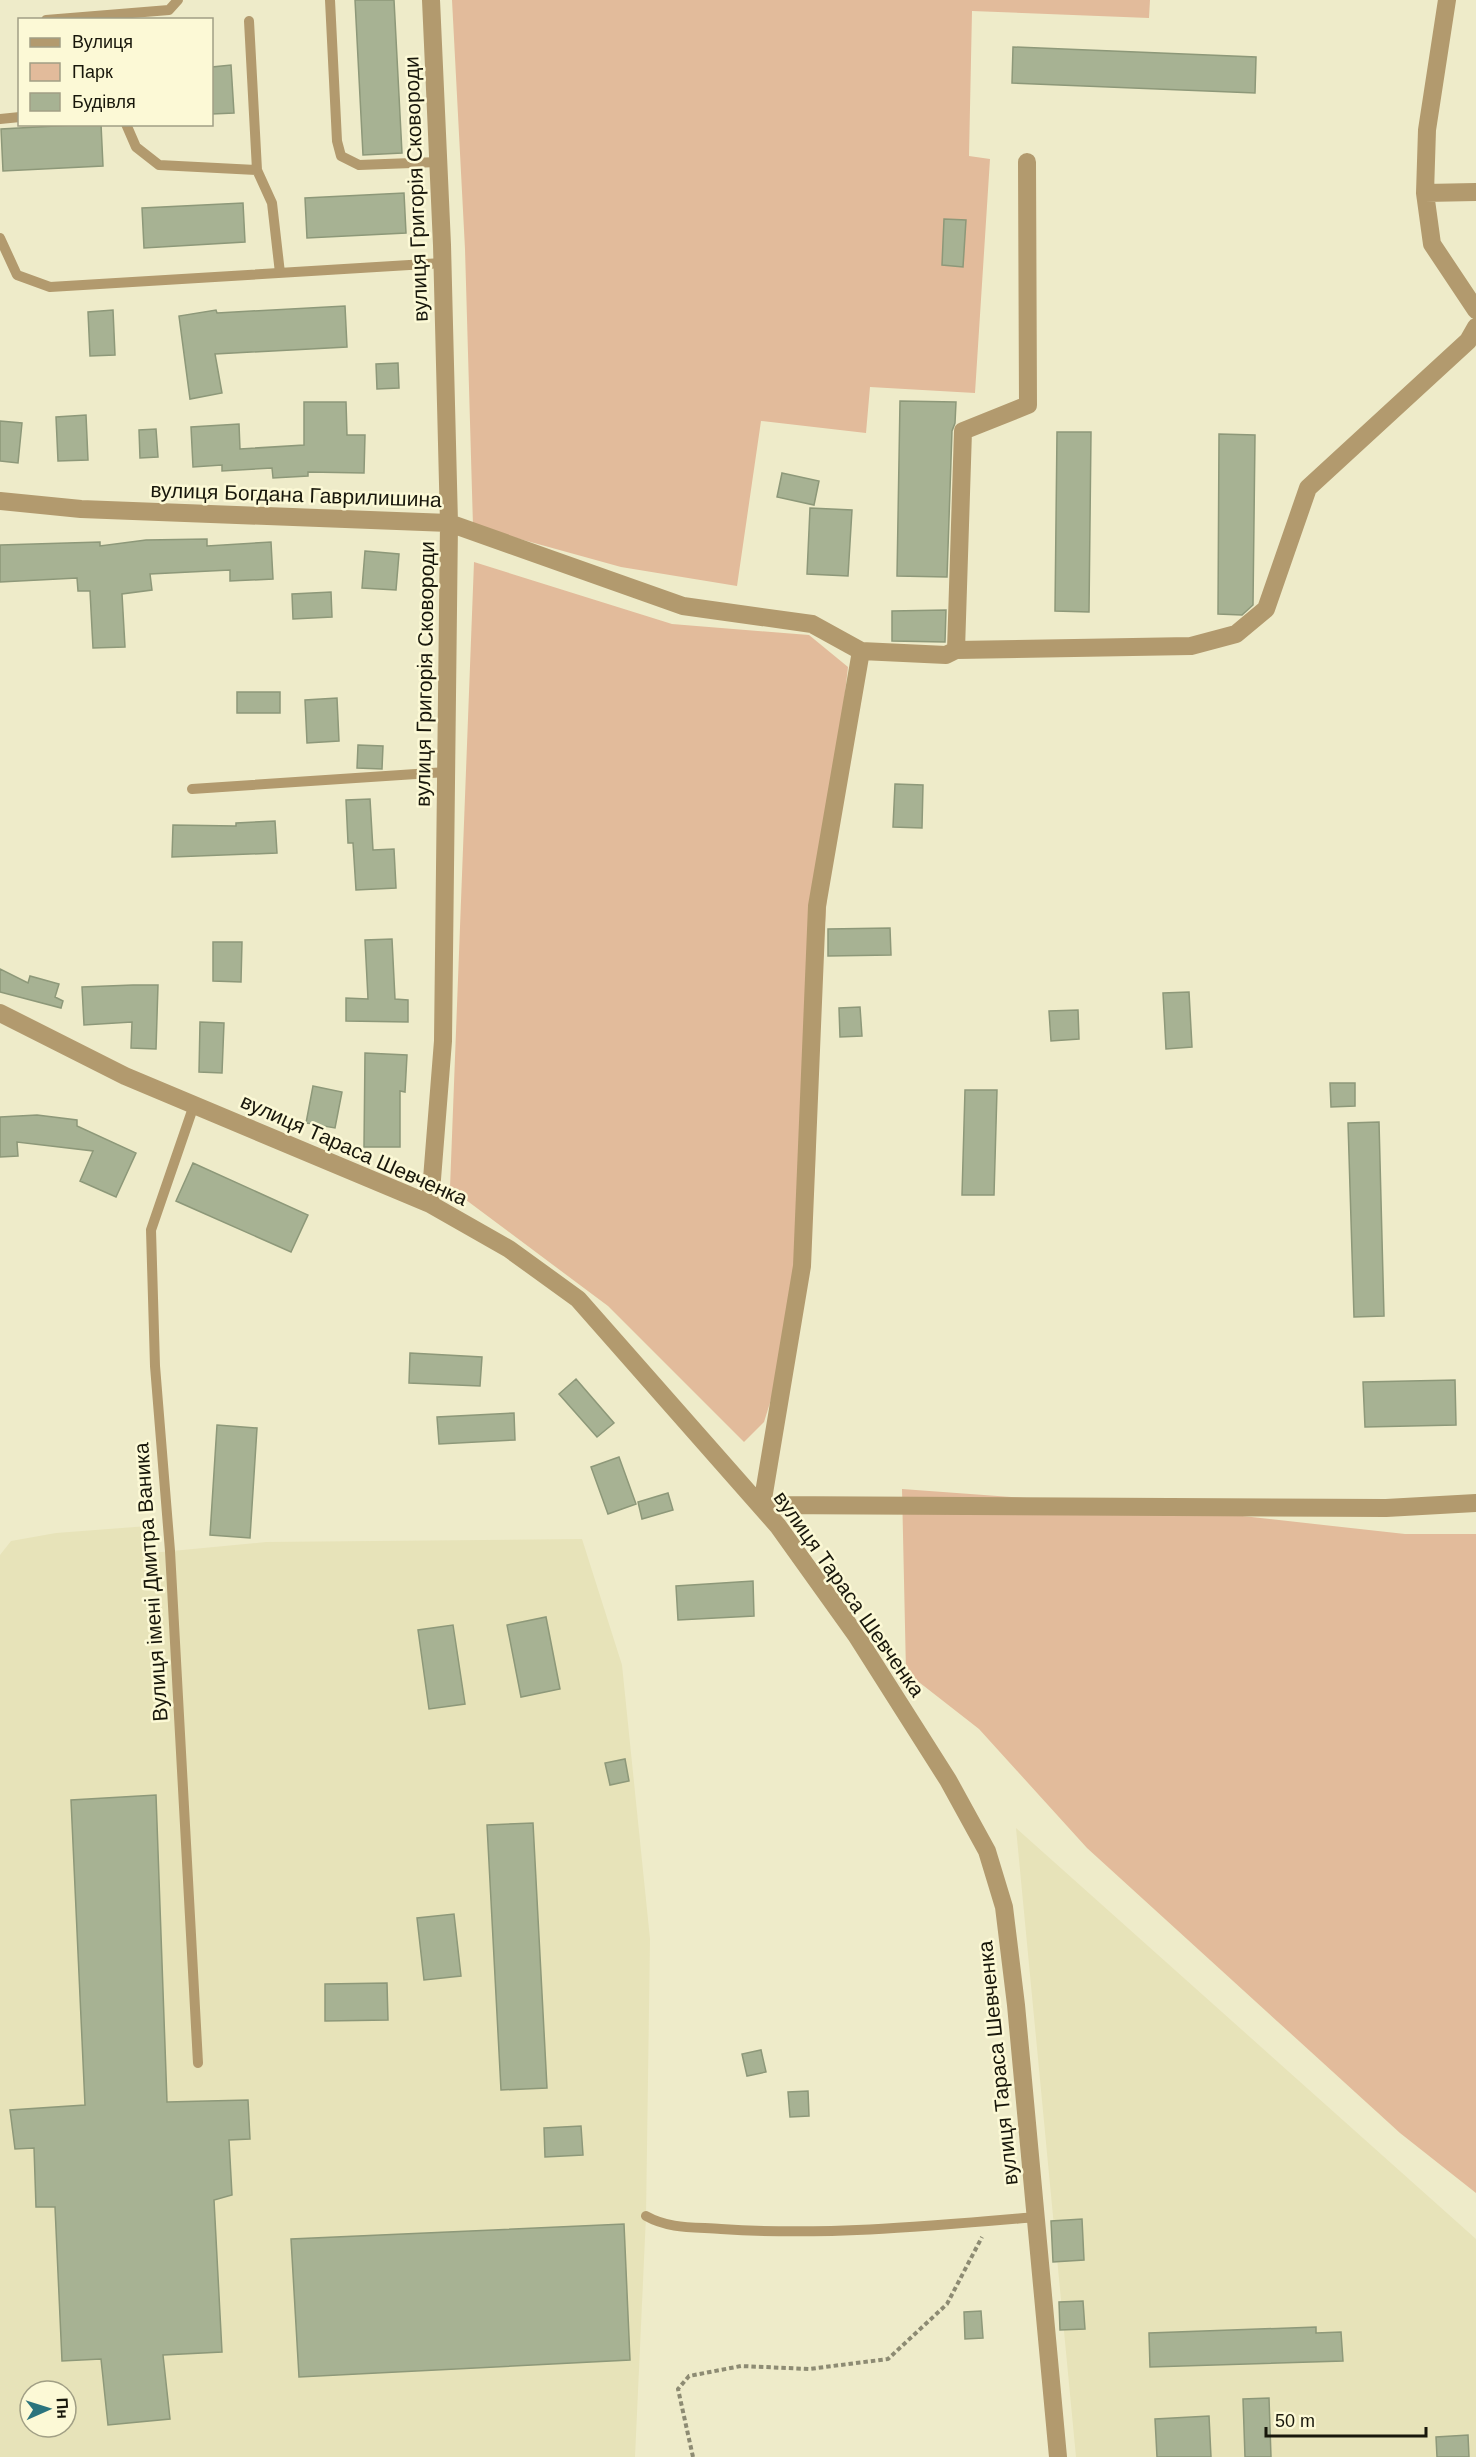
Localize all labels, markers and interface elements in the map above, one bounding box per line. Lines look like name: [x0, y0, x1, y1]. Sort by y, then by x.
legend: [18, 18, 213, 126]
text: Вулиця: [72, 32, 133, 52]
street label: вулиця Григорія Сковороди: [399, 56, 432, 322]
text: Парк: [72, 62, 113, 82]
text: Будівля: [72, 92, 136, 112]
street label: вулиця Богдана Гаврилишина: [150, 478, 442, 511]
street label: вулиця Григорія Сковороди: [411, 541, 438, 807]
street label: вулиця Тараса Шевченка: [237, 1089, 471, 1210]
street label: Вулиця імені Дмитра Ваника: [129, 1442, 172, 1722]
street label: вулиця Тараса Шевченка: [770, 1487, 929, 1701]
street label: вулиця Тараса Шевченка: [973, 1939, 1022, 2186]
north arrow: [18, 2379, 78, 2439]
text: Пн: [53, 2397, 72, 2419]
scale bar: [1266, 2400, 1426, 2438]
text: 50 m: [1275, 2411, 1315, 2431]

